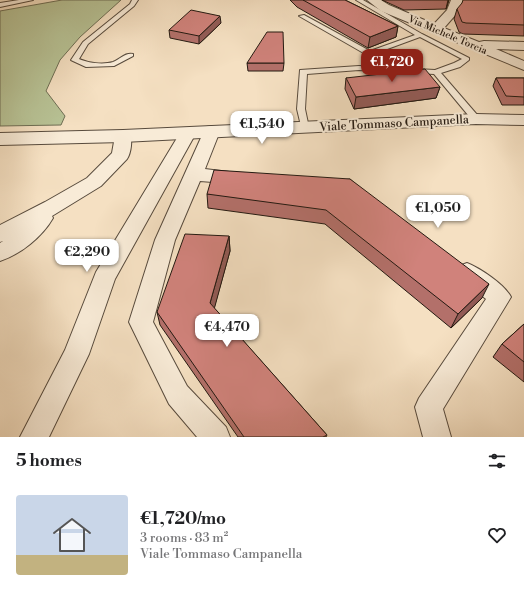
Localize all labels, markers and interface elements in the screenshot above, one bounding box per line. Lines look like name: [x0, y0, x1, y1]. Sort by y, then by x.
street label: Via Michele Torcia: [405, 12, 490, 57]
pin: €1,720: [359, 49, 425, 83]
text: €1,720: [370, 54, 414, 70]
pin: €1,540: [229, 111, 295, 145]
street label: Viale Tommaso Campanella: [318, 112, 470, 135]
text: €1,540: [239, 116, 285, 132]
pin: €1,050: [405, 195, 471, 229]
text: €1,050: [415, 200, 461, 216]
pin: €2,290: [54, 239, 120, 273]
text: €2,290: [64, 244, 110, 260]
pin: €4,470: [194, 314, 260, 348]
text: €4,470: [204, 319, 250, 335]
text: 5 homes: [16, 450, 82, 472]
icon: filters: [486, 450, 508, 472]
text: €1,720/mo: [140, 508, 226, 530]
icon: home: [48, 511, 96, 559]
icon: heart: [486, 524, 508, 546]
text: 3 rooms · 83 m²: [140, 530, 228, 546]
text: Viale Tommaso Campanella: [140, 546, 302, 562]

